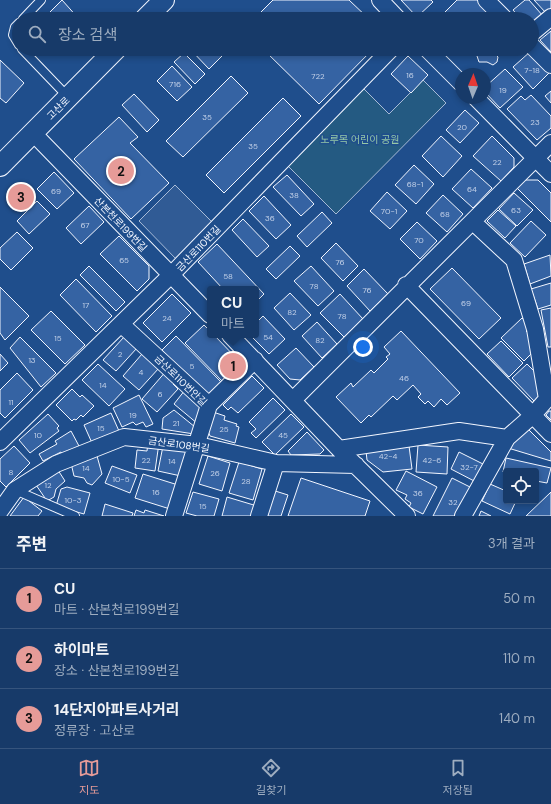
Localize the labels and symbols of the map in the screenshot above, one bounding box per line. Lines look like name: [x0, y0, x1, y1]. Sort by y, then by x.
house number: 7-18: [524, 65, 540, 75]
north arrow: [455, 68, 491, 104]
house number: 16: [406, 70, 414, 80]
house number: 722: [311, 71, 325, 81]
house number: 716: [169, 79, 181, 89]
house number: 19: [499, 85, 507, 95]
street label: 고산로: [44, 94, 73, 123]
house number: 35: [202, 112, 212, 122]
house number: 23: [530, 117, 540, 127]
house number: 20: [457, 122, 468, 132]
park label: 노루목 어린이 공원: [321, 133, 399, 146]
house number: 35: [248, 141, 258, 151]
pin: 2: [108, 156, 134, 186]
house number: 22: [492, 157, 502, 167]
house number: 68-1: [407, 179, 423, 189]
pin: 3: [8, 182, 34, 212]
house number: 64: [467, 184, 477, 194]
house number: 69: [51, 186, 61, 196]
house number: 38: [289, 190, 299, 200]
street label: 산본천로199번길: [91, 194, 150, 254]
house number: 63: [511, 205, 521, 215]
house number: 70-1: [381, 206, 397, 216]
house number: 68: [440, 209, 450, 219]
house number: 36: [265, 213, 275, 223]
house number: 67: [80, 220, 90, 230]
street label: 금산로110번길: [173, 223, 224, 274]
house number: 70: [414, 235, 424, 245]
house number: 65: [119, 255, 129, 265]
house number: 76: [335, 257, 345, 267]
house number: 58: [223, 271, 233, 281]
house number: 78: [310, 281, 319, 291]
house number: 76: [362, 285, 372, 295]
house number: 69: [461, 298, 471, 308]
house number: 17: [83, 300, 89, 310]
house number: 82: [287, 307, 297, 317]
house number: 78: [338, 311, 347, 321]
house number: 24: [162, 313, 172, 323]
house number: 54: [263, 332, 273, 342]
house number: 15: [54, 333, 62, 343]
house number: 82: [315, 335, 325, 345]
your location: [353, 337, 373, 357]
house number: 2: [118, 349, 123, 359]
pin: 1: [220, 351, 246, 381]
street label: 금산로110번안길: [152, 352, 210, 409]
house number: 13: [28, 355, 36, 365]
house number: 5: [190, 361, 195, 371]
house number: 4: [139, 367, 144, 377]
house number: 46: [399, 373, 409, 383]
house number: 14: [99, 380, 107, 390]
house number: 6: [157, 389, 163, 399]
house number: 11: [9, 397, 14, 407]
house number: 19: [129, 410, 137, 420]
house number: 21: [172, 418, 180, 428]
house number: 15: [97, 423, 105, 433]
house number: 25: [219, 424, 229, 434]
house number: 10: [34, 430, 43, 440]
house number: 45: [278, 430, 288, 440]
street label: 금산로108번길: [147, 434, 211, 455]
house number: 42-4: [379, 451, 397, 461]
house number: 22: [141, 455, 151, 465]
house number: 42-6: [423, 455, 441, 465]
house number: 14: [168, 456, 176, 466]
house number: 32-7: [460, 462, 478, 472]
house number: 14: [82, 463, 90, 473]
house number: 8: [9, 467, 14, 477]
house number: 26: [210, 468, 220, 478]
house number: 10-5: [112, 474, 130, 484]
house number: 28: [241, 476, 251, 486]
house number: 12: [44, 480, 52, 490]
house number: 16: [152, 487, 160, 497]
house number: 36: [413, 488, 423, 498]
house number: 10-3: [64, 495, 82, 505]
house number: 32: [448, 497, 458, 507]
house number: 15: [199, 501, 207, 511]

